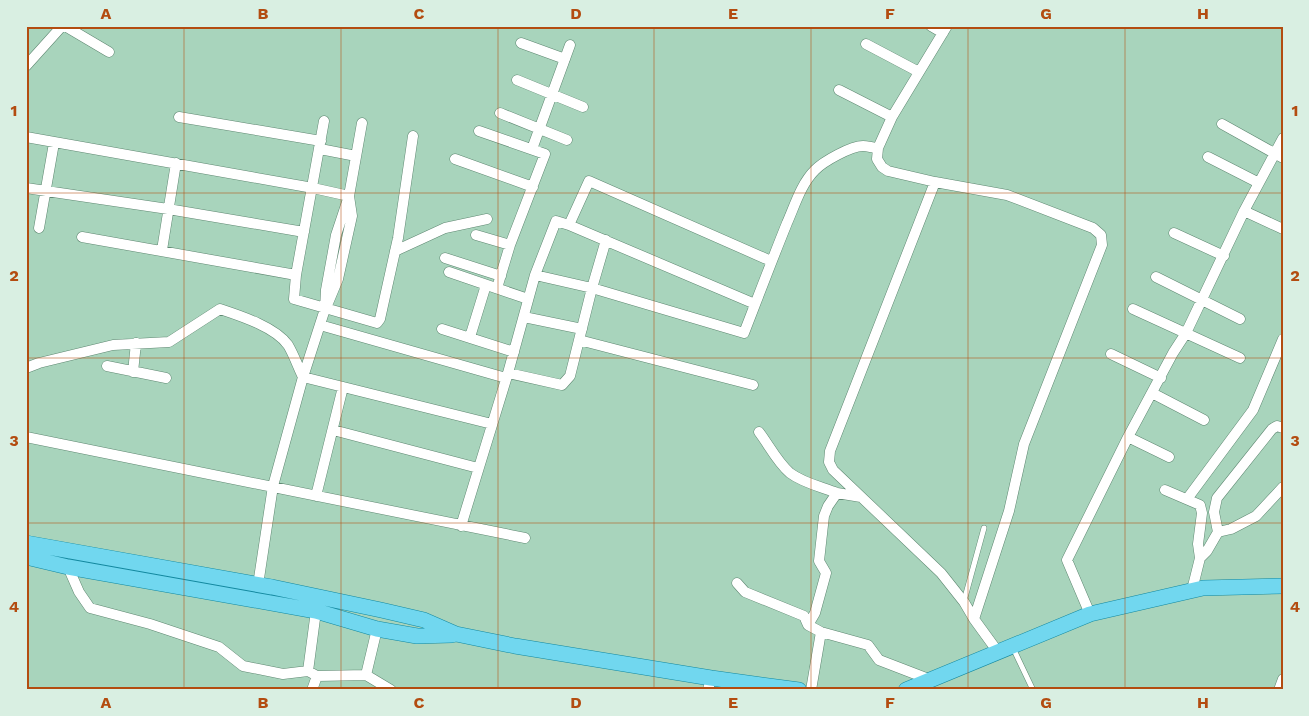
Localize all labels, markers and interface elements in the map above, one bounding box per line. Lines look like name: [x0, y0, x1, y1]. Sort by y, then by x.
text: A: [101, 4, 112, 23]
text: B: [258, 4, 269, 23]
text: C: [414, 4, 425, 23]
text: D: [570, 4, 582, 23]
text: E: [728, 4, 738, 23]
text: F: [885, 4, 895, 23]
text: G: [1040, 4, 1052, 23]
text: H: [1197, 4, 1209, 23]
text: 1: [11, 101, 17, 120]
text: 1: [1292, 101, 1298, 120]
text: 2: [9, 266, 19, 285]
text: 2: [1290, 266, 1300, 285]
text: 3: [9, 431, 19, 450]
text: 3: [1290, 431, 1300, 450]
text: 4: [9, 597, 19, 616]
text: 4: [1290, 597, 1300, 616]
text: A: [101, 693, 112, 712]
text: B: [258, 693, 269, 712]
text: C: [414, 693, 425, 712]
text: D: [570, 693, 582, 712]
text: E: [728, 693, 738, 712]
text: F: [885, 693, 895, 712]
text: G: [1040, 693, 1052, 712]
text: H: [1197, 693, 1209, 712]

